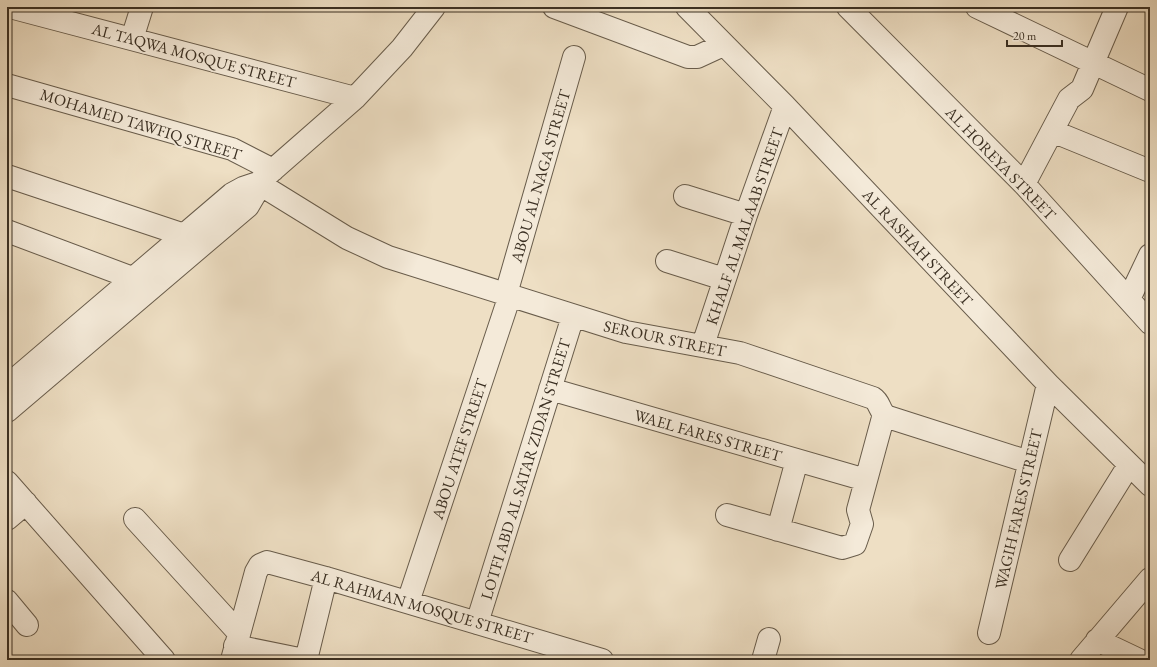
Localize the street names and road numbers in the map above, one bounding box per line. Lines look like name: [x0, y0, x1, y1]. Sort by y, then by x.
street label: AL TAQWA MOSQUE STREET: [88, 18, 299, 93]
street label: MOHAMED TAWFIQ STREET: [38, 84, 244, 165]
street label: ABOU AL NAGA STREET: [505, 87, 575, 266]
street label: AL HOREYA STREET: [940, 101, 1061, 225]
street label: KHALF AL MALAAB STREET: [701, 125, 788, 328]
street label: AL RASHAH STREET: [857, 184, 978, 311]
street label: SEROUR STREET: [602, 315, 728, 362]
street label: LOTFI ABD AL SATAR ZIDAN STREET: [476, 336, 575, 602]
street label: ABOU ATEF STREET: [427, 376, 492, 523]
street label: WAEL FARES STREET: [632, 404, 784, 467]
street label: WAGIH FARES STREET: [990, 427, 1047, 591]
street label: AL RAHMAN MOSQUE STREET: [308, 564, 535, 648]

